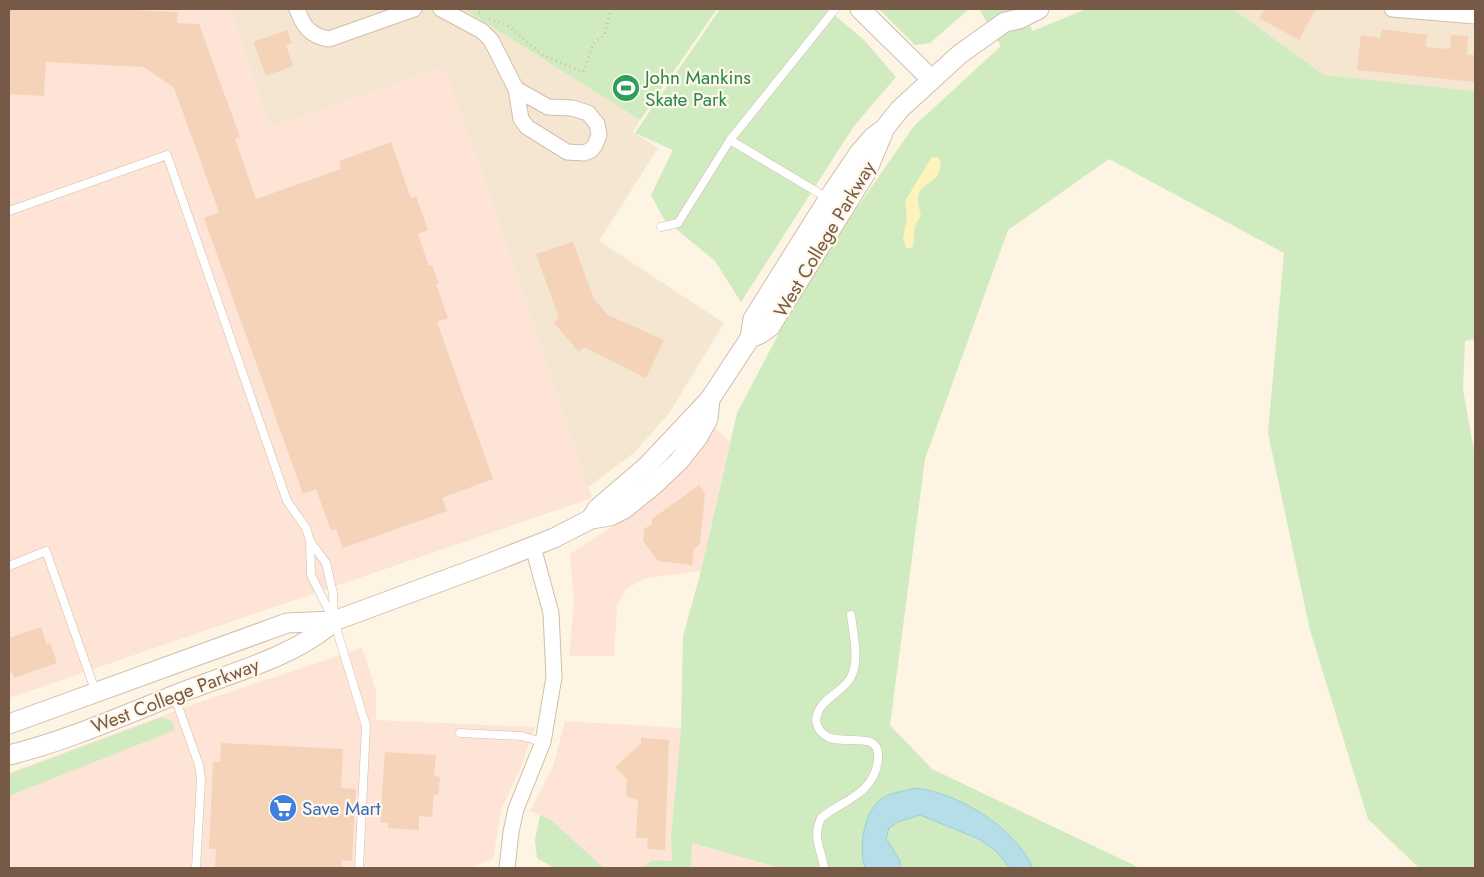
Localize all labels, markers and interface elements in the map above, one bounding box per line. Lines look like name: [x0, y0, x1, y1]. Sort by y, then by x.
place label: John Mankins Skate Park: [642, 64, 751, 113]
sports icon: John Mankins Skate Park: [611, 73, 641, 103]
street label: West College Parkway: [767, 156, 882, 322]
street label: West College Parkway: [87, 651, 264, 740]
supermarket icon: Save Mart: [268, 793, 298, 823]
place label: Save Mart: [302, 795, 381, 822]

